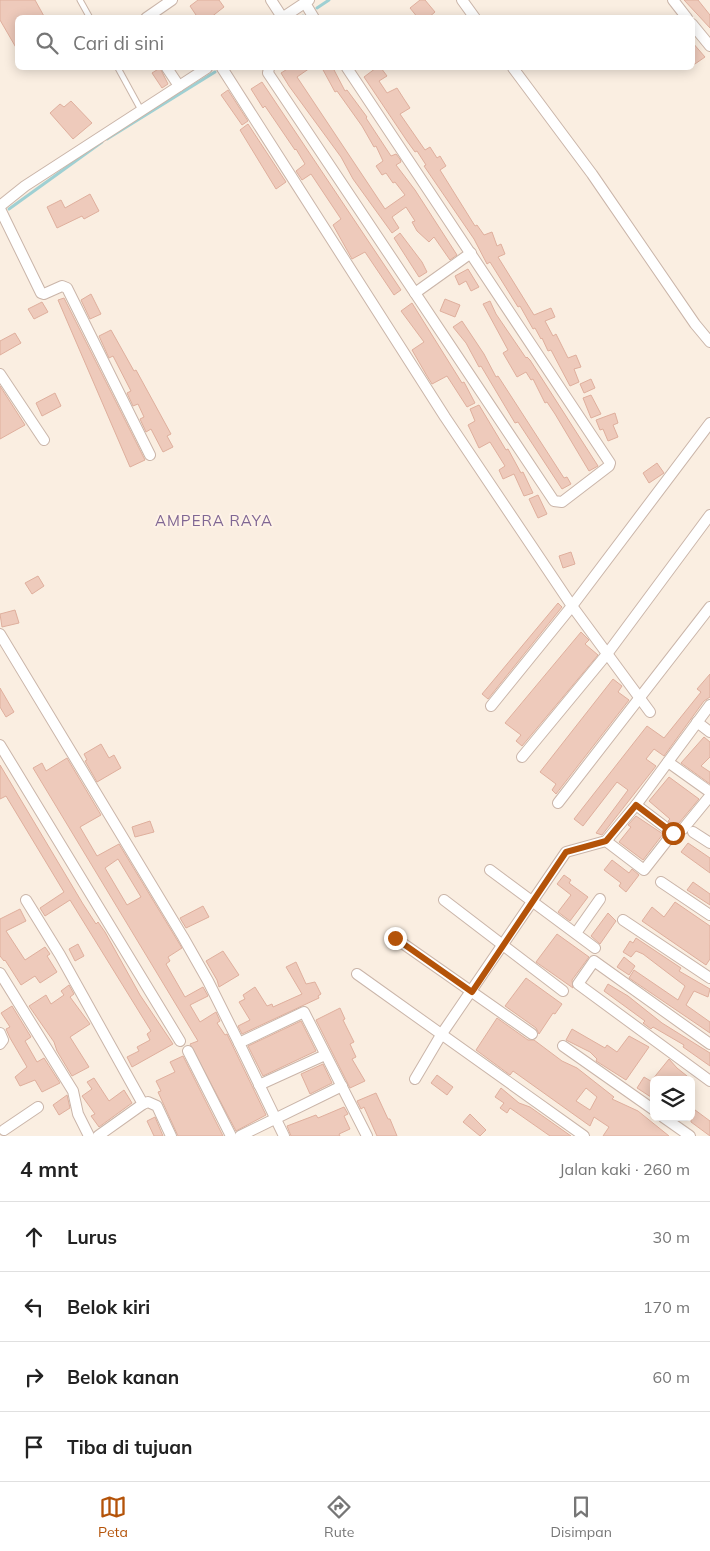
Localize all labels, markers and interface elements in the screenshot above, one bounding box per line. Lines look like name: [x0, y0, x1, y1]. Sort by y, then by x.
search box: [15, 15, 695, 70]
icon: search: [33, 29, 61, 57]
text: Cari di sini: [73, 31, 164, 55]
district label: AMPERA RAYA: [155, 511, 273, 530]
route start: [662, 822, 685, 845]
route end: [384, 927, 407, 950]
map controls: [650, 1076, 695, 1121]
button: layers: [650, 1076, 695, 1121]
text: 4 mnt: [20, 1156, 78, 1182]
text: Jalan kaki · 260 m: [559, 1159, 690, 1179]
icon: ahead: [20, 1223, 48, 1251]
text: Lurus: [67, 1225, 117, 1249]
text: 30 m: [653, 1227, 690, 1247]
icon: left: [20, 1293, 48, 1321]
text: Belok kiri: [67, 1295, 150, 1319]
text: 170 m: [643, 1297, 690, 1317]
icon: right: [20, 1363, 48, 1391]
text: Belok kanan: [67, 1365, 179, 1389]
text: 60 m: [653, 1367, 690, 1387]
icon: arrive: [20, 1433, 48, 1461]
text: Tiba di tujuan: [67, 1435, 192, 1459]
tab: Peta: [98, 1493, 128, 1541]
tab: Rute: [324, 1493, 354, 1541]
tab: Disimpan: [550, 1493, 612, 1541]

